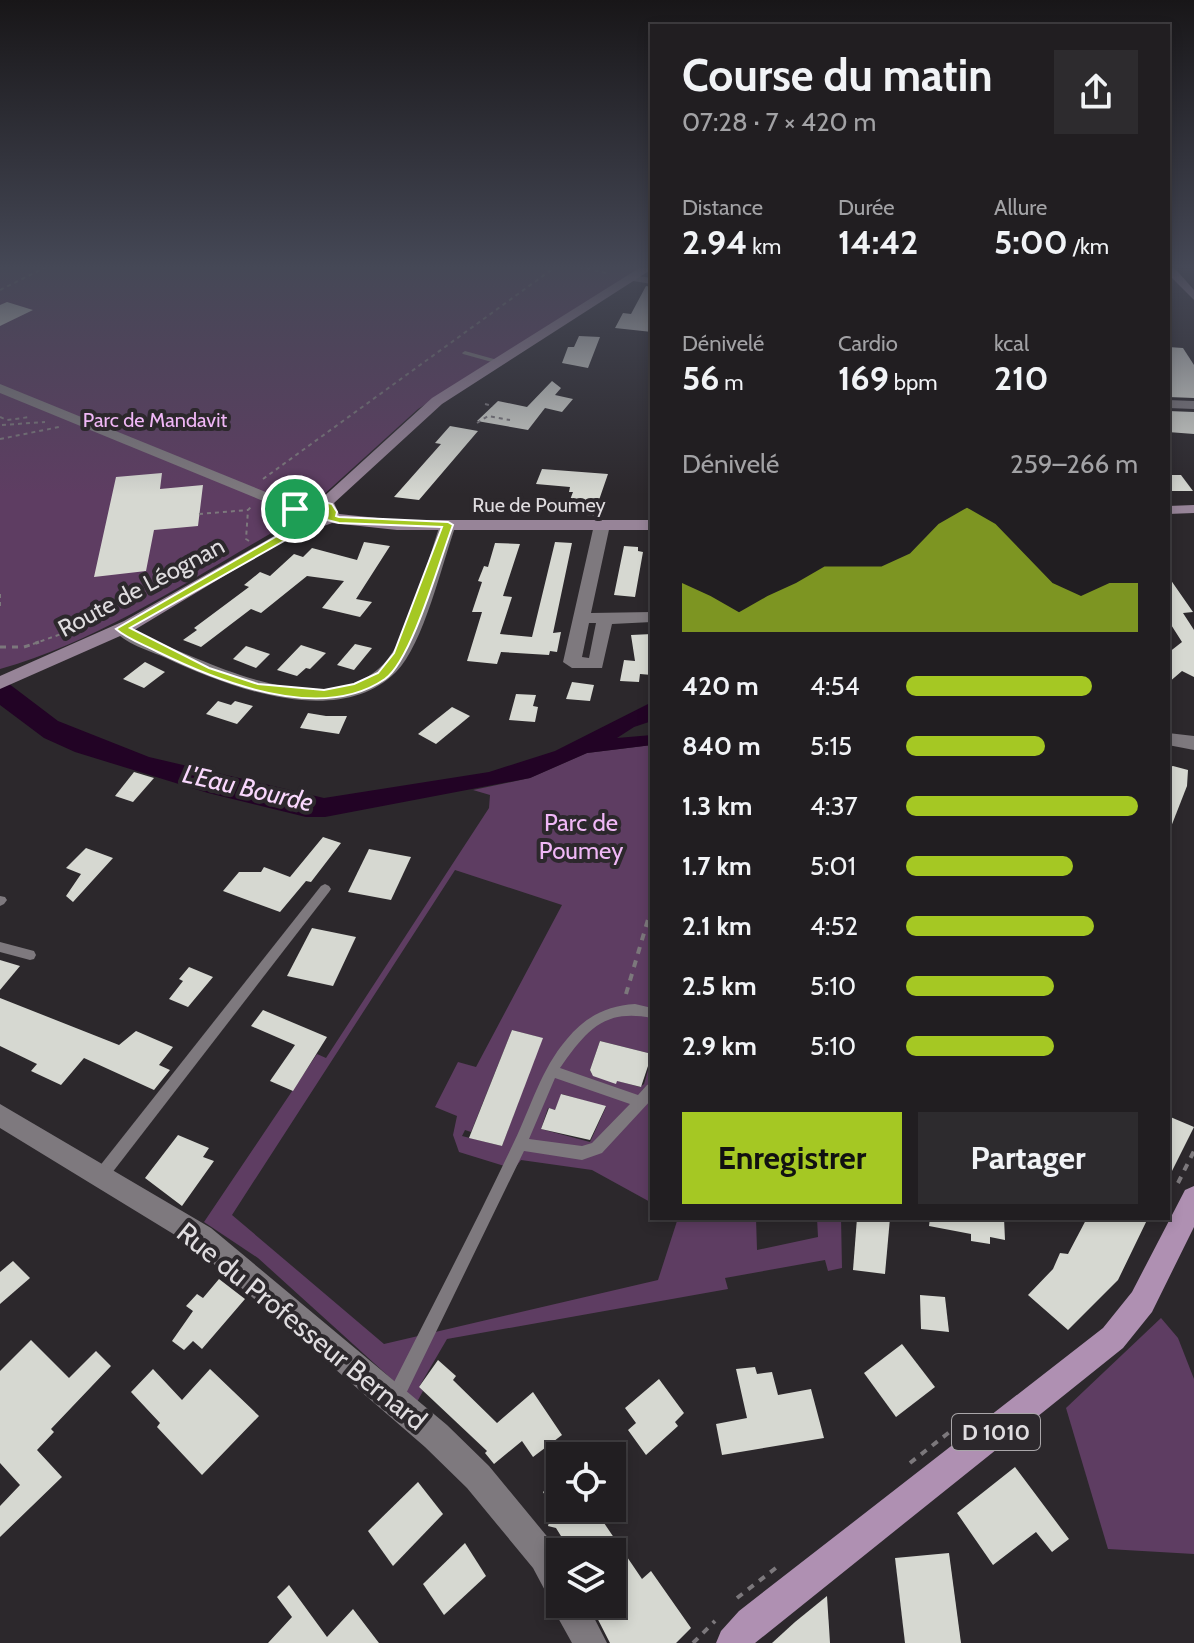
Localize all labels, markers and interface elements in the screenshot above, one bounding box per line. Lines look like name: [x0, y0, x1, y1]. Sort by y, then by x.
text: Course du matin: [682, 49, 993, 102]
button: share: [1054, 50, 1138, 134]
text: 07:28 · 7 × 420 m: [682, 106, 876, 138]
text: Distance: [682, 194, 763, 221]
text: Durée: [838, 194, 895, 221]
text: Allure: [994, 194, 1047, 221]
text: 2.94: [682, 221, 747, 263]
text: 14:42: [838, 221, 918, 263]
text: 5:00: [994, 221, 1068, 263]
text: km: [747, 233, 781, 260]
text: /km: [1068, 233, 1109, 260]
text: Dénivelé: [682, 330, 764, 357]
text: Cardio: [838, 330, 898, 357]
text: kcal: [994, 330, 1029, 357]
text: 56: [682, 357, 719, 399]
text: 169: [838, 357, 889, 399]
text: 210: [994, 357, 1049, 399]
text: m: [719, 369, 744, 396]
text: bpm: [889, 369, 937, 396]
park label: Parc de Mandavit: [83, 408, 227, 432]
text: Dénivelé: [682, 448, 779, 480]
text: 259–266 m: [1010, 448, 1138, 480]
pin: [261, 475, 329, 543]
icon: arrive: [273, 487, 317, 531]
street label: Rue de Poumey: [472, 493, 606, 517]
street label: Route de Léognan: [53, 531, 229, 643]
text: 420 m: [682, 670, 759, 702]
text: 4:54: [810, 670, 860, 702]
text: 840 m: [682, 730, 761, 762]
text: 5:15: [810, 730, 852, 762]
water label: L'Eau Bourde: [180, 757, 316, 819]
text: 1.3 km: [682, 790, 752, 822]
text: 4:37: [810, 790, 858, 822]
park label: Parc de Poumey: [539, 808, 623, 865]
text: 1.7 km: [682, 850, 752, 882]
text: 5:01: [810, 850, 856, 882]
text: 2.1 km: [682, 910, 752, 942]
text: 4:52: [810, 910, 858, 942]
text: 2.5 km: [682, 970, 757, 1002]
text: 5:10: [810, 970, 856, 1002]
text: 2.9 km: [682, 1030, 757, 1062]
text: 5:10: [810, 1030, 856, 1062]
button: Enregistrer: [682, 1112, 902, 1204]
button: Partager: [918, 1112, 1138, 1204]
street label: Rue du Professeur Bernard: [170, 1215, 434, 1437]
road number: D 1010: [952, 1414, 1040, 1450]
map controls: [546, 1442, 626, 1618]
button: locate: [546, 1442, 626, 1522]
button: layers: [546, 1538, 626, 1618]

